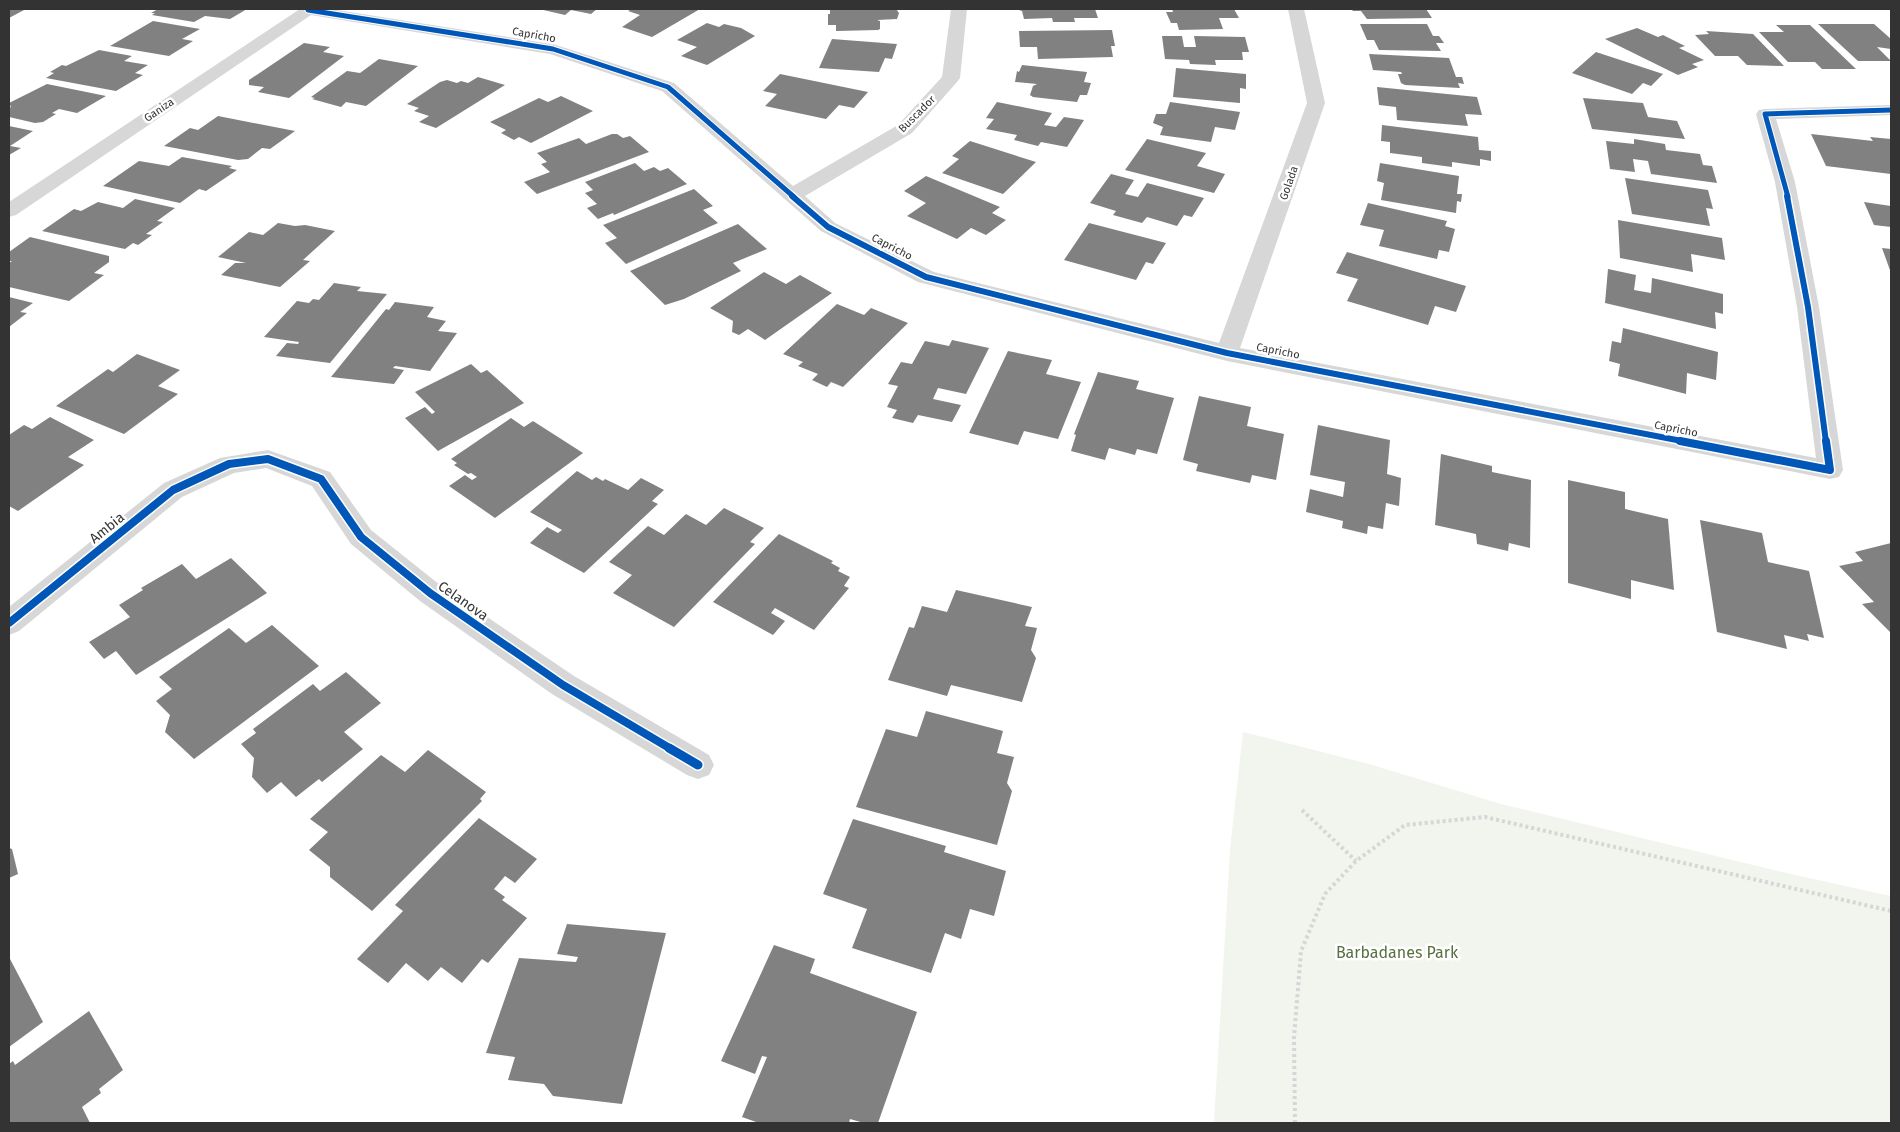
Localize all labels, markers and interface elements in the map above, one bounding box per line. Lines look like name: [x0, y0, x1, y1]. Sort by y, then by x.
street label: Capricho: [511, 25, 557, 45]
street label: Buscador: [896, 92, 939, 135]
street label: Ganiza: [142, 95, 176, 125]
street label: Golada: [1277, 164, 1301, 202]
street label: Capricho: [869, 231, 915, 263]
street label: Capricho: [1255, 340, 1301, 362]
street label: Capricho: [1653, 418, 1699, 440]
street label: Ambia: [86, 509, 128, 547]
street label: Celanova: [435, 578, 491, 624]
park label: Barbadanes Park: [1336, 943, 1459, 962]

